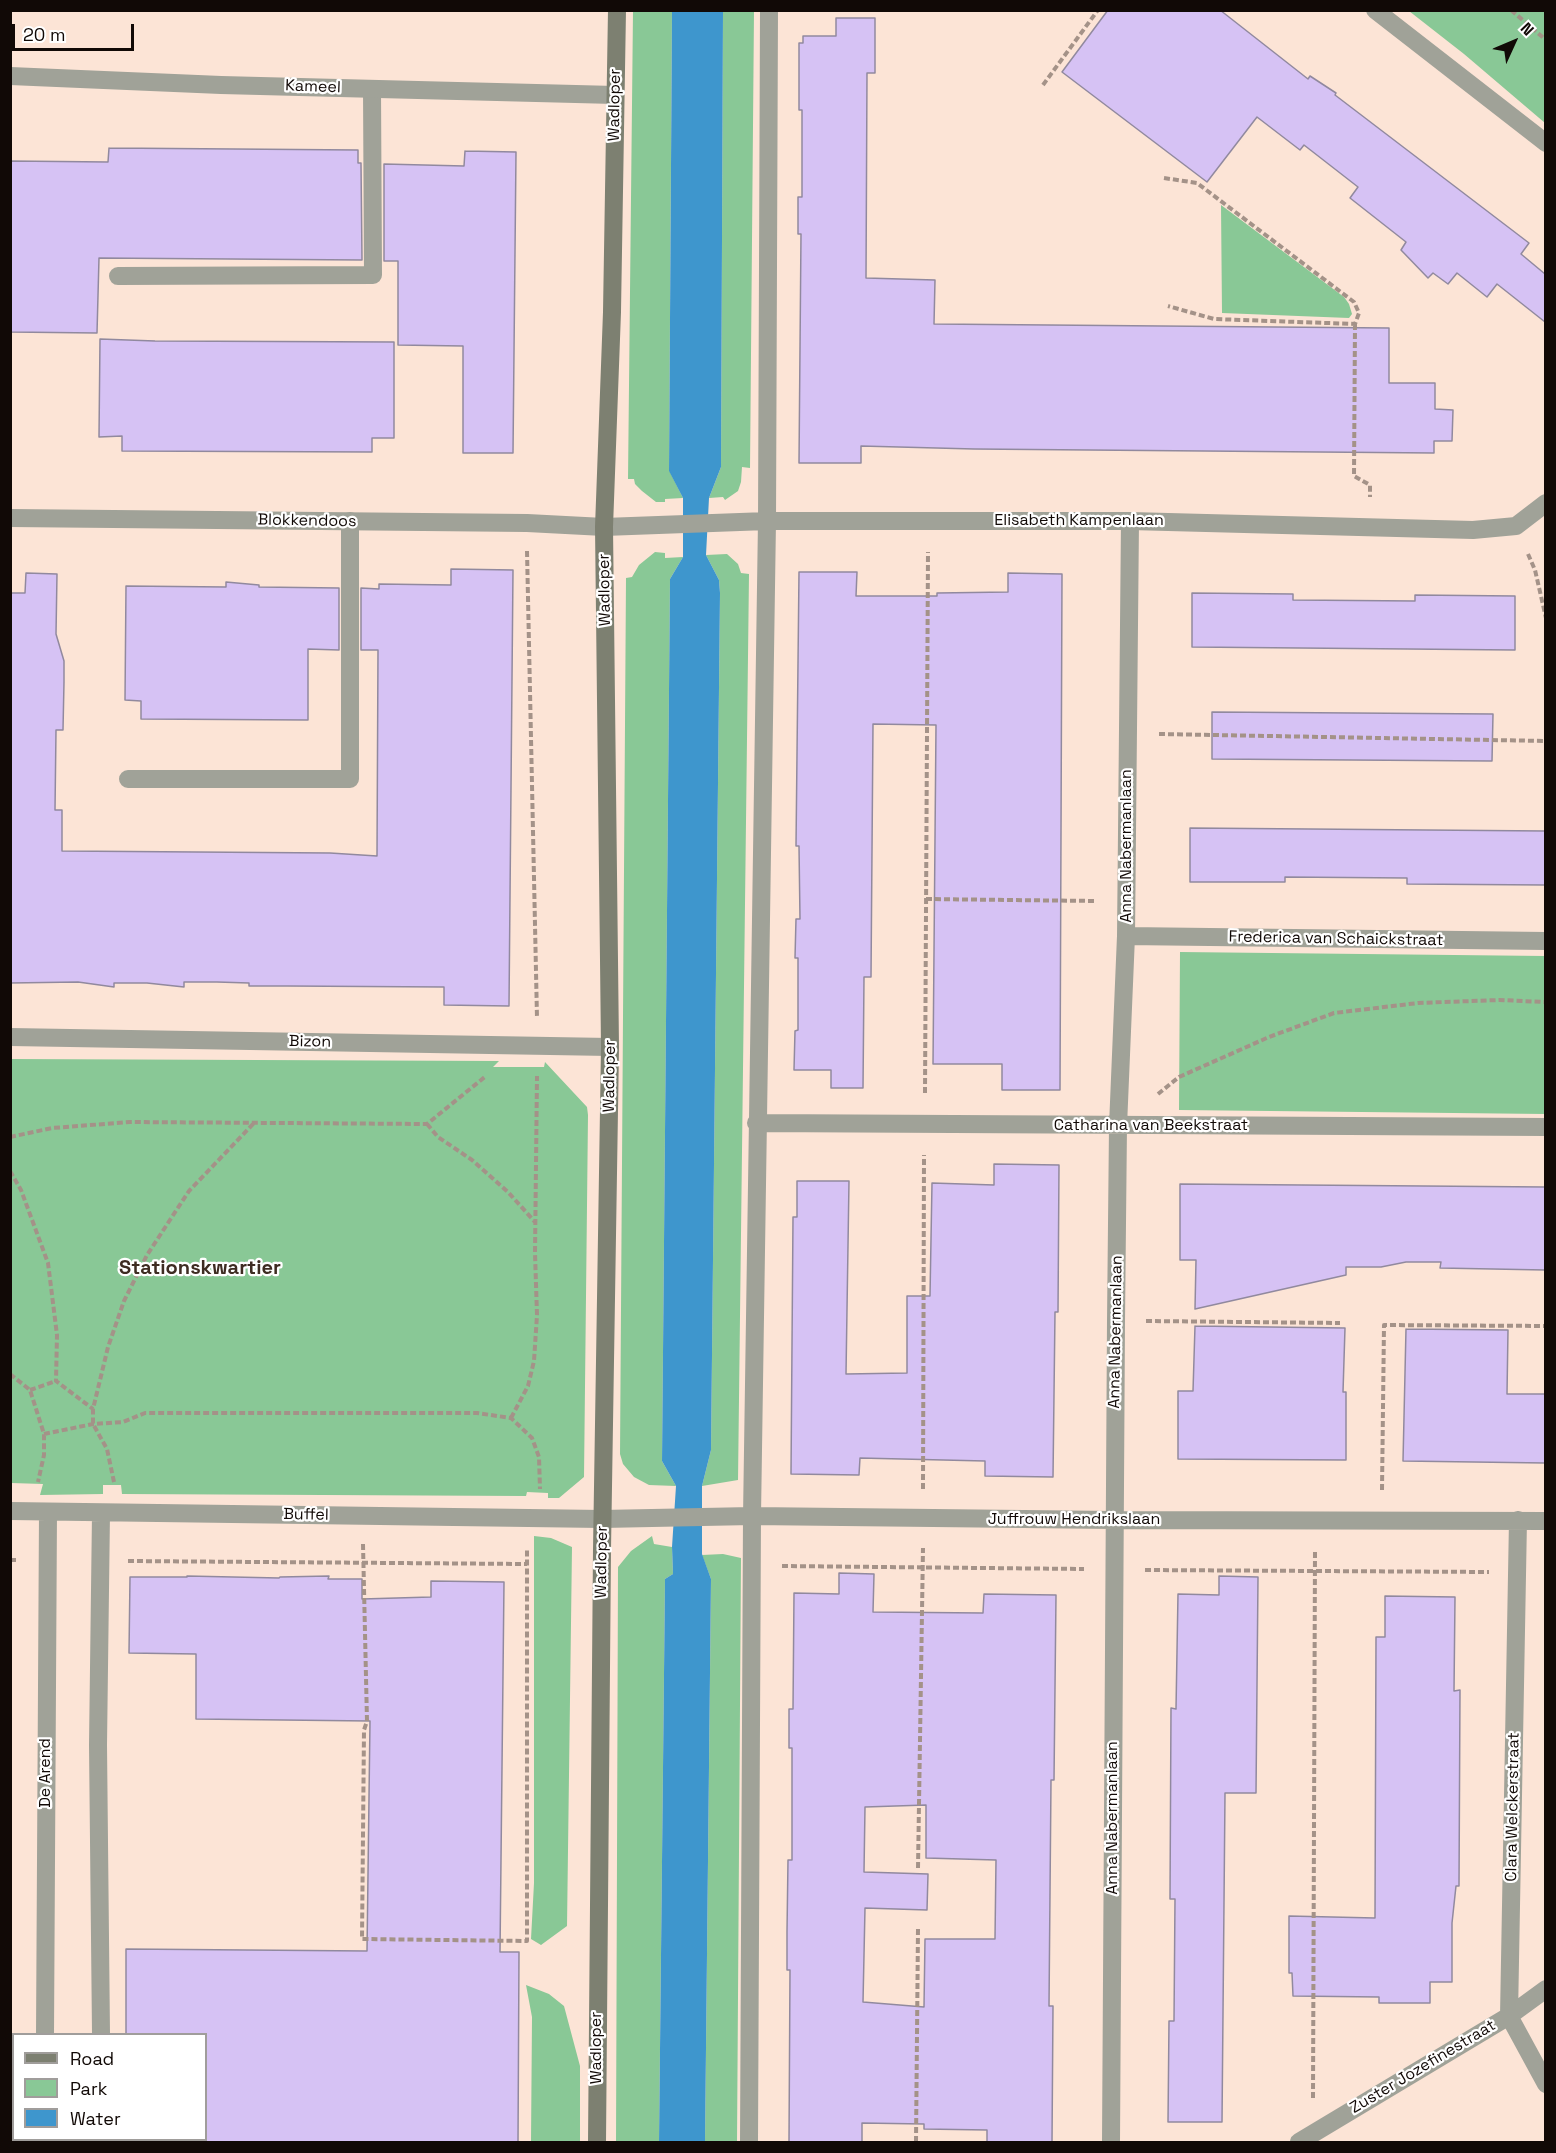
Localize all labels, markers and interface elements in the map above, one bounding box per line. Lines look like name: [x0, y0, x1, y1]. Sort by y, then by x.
scale bar: [15, 12, 136, 50]
north arrow: [1484, 12, 1544, 72]
text: N: [1516, 18, 1539, 40]
text: 20 m: [23, 23, 66, 46]
street label: Wadloper: [605, 68, 625, 142]
street label: Kameel: [285, 76, 341, 98]
street label: Blokkendoos: [257, 511, 357, 531]
street label: Elisabeth Kampenlaan: [994, 511, 1164, 531]
street label: Wadloper: [595, 553, 615, 627]
street label: Anna Nabermanlaan: [1117, 769, 1137, 923]
street label: Frederica van Schaickstraat: [1228, 928, 1444, 950]
street label: Bizon: [289, 1032, 331, 1052]
street label: Wadloper: [600, 1039, 620, 1113]
street label: Catharina van Beekstraat: [1054, 1116, 1248, 1136]
street label: Anna Nabermanlaan: [1105, 1255, 1127, 1409]
district label: Stationskwartier: [119, 1257, 281, 1281]
street label: Buffel: [283, 1505, 329, 1525]
street label: Juffrouw Hendrikslaan: [988, 1510, 1160, 1530]
street label: Wadloper: [592, 1525, 612, 1599]
street label: Clara Welckerstraat: [1502, 1732, 1524, 1882]
street label: De Arend: [36, 1738, 56, 1808]
street label: Anna Nabermanlaan: [1103, 1741, 1123, 1895]
street label: Wadloper: [587, 2012, 607, 2084]
street label: Zuster Jozefinestraat: [1347, 2016, 1499, 2118]
legend: [12, 2033, 207, 2141]
text: Road: [70, 2047, 114, 2070]
text: Park: [70, 2077, 107, 2100]
text: Water: [70, 2107, 121, 2130]

